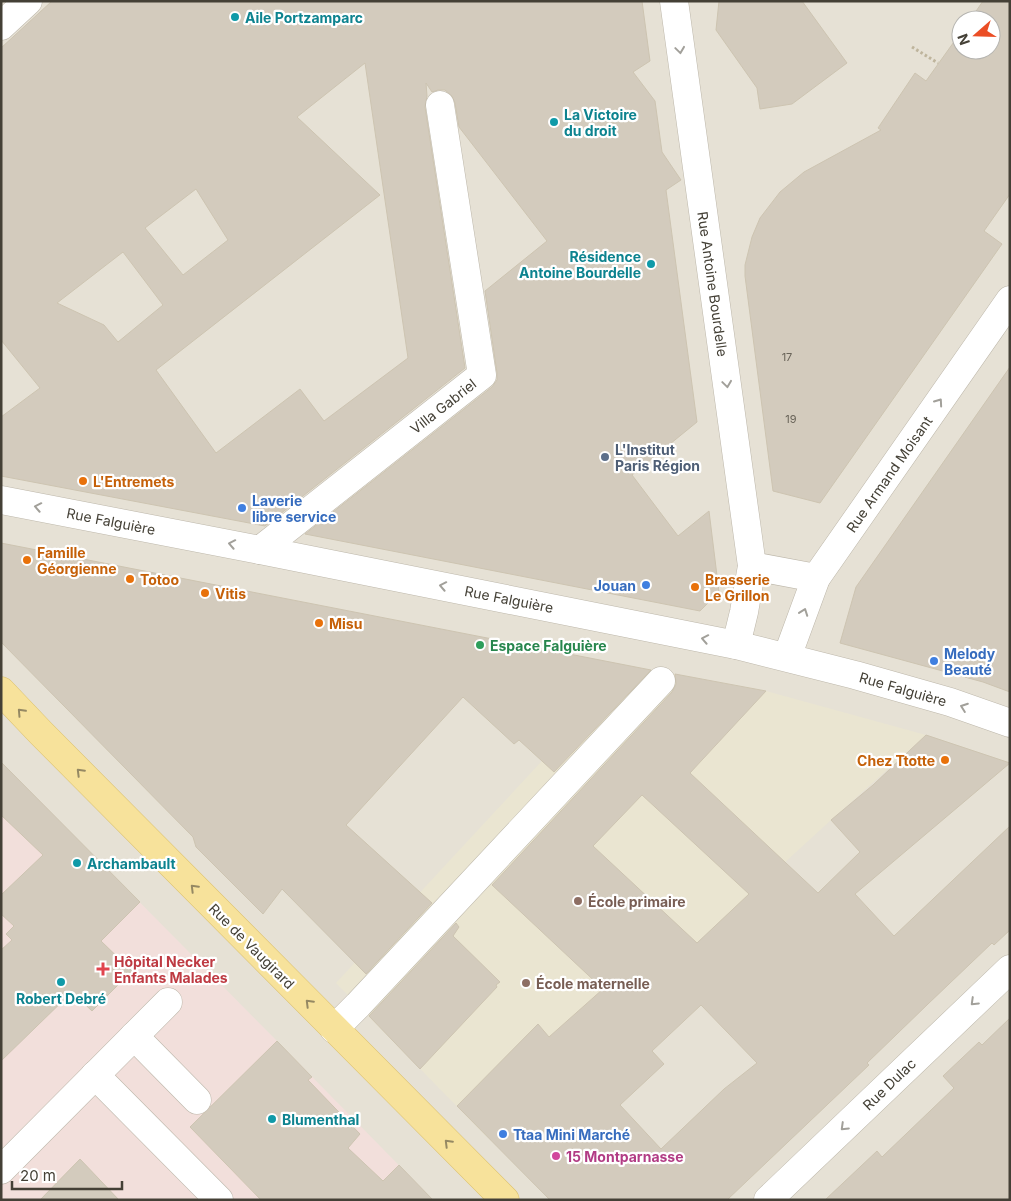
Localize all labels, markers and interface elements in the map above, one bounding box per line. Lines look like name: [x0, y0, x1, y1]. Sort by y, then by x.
place label: Aile Portzamparc: [245, 9, 363, 26]
north arrow: [951, 10, 1001, 60]
marker: Aile Portzamparc: [229, 11, 241, 23]
text: N: [954, 32, 973, 48]
one-way arrow: [675, 45, 685, 54]
place label: La Victoire du droit: [564, 106, 637, 139]
marker: La Victoire du droit: [548, 116, 560, 128]
street label: Rue Antoine Bourdelle: [694, 210, 732, 358]
place label: Résidence Antoine Bourdelle: [519, 248, 641, 281]
marker: Résidence Antoine Bourdelle: [645, 258, 657, 270]
house number: 17: [782, 350, 792, 364]
street label: Villa Gabriel: [407, 375, 479, 437]
one-way arrow: [721, 380, 732, 388]
one-way arrow: [933, 399, 942, 408]
house number: 19: [785, 412, 797, 426]
street label: Rue Armand Moisant: [842, 412, 936, 535]
place label: L'Institut Paris Région: [615, 441, 700, 474]
marker: L'Institut Paris Région: [599, 451, 611, 463]
place label: L'Entremets: [93, 473, 175, 490]
marker: L'Entremets: [77, 475, 89, 487]
place label: Laverie libre service: [252, 492, 336, 525]
marker: Laverie libre service: [236, 502, 248, 514]
one-way arrow: [34, 503, 42, 513]
street label: Rue Falguière: [65, 504, 157, 538]
one-way arrow: [228, 540, 236, 550]
place label: Famille Géorgienne: [37, 544, 117, 577]
marker: Famille Géorgienne: [21, 554, 33, 566]
place label: Totoo: [140, 571, 179, 588]
place label: Brasserie Le Grillon: [705, 571, 770, 604]
marker: Totoo: [124, 573, 136, 585]
place label: Jouan: [594, 577, 636, 594]
marker: Jouan: [640, 579, 652, 591]
marker: Brasserie Le Grillon: [689, 581, 701, 593]
one-way arrow: [438, 582, 447, 592]
street label: Rue Falguière: [463, 582, 555, 616]
place label: Vitis: [215, 585, 246, 602]
marker: Vitis: [199, 587, 211, 599]
one-way arrow: [798, 608, 808, 616]
place label: Misu: [329, 615, 362, 632]
marker: Misu: [313, 617, 325, 629]
one-way arrow: [701, 634, 710, 644]
place label: Espace Falguière: [490, 637, 607, 654]
marker: Espace Falguière: [474, 639, 486, 651]
place label: Melody Beauté: [944, 645, 996, 678]
marker: Melody Beauté: [928, 655, 940, 667]
street label: Rue Falguière: [857, 668, 949, 710]
one-way arrow: [960, 703, 969, 713]
one-way arrow: [18, 709, 27, 718]
place label: Chez Ttotte: [857, 752, 935, 769]
marker: Chez Ttotte: [939, 754, 951, 766]
one-way arrow: [77, 769, 86, 778]
place label: Archambault: [87, 855, 176, 872]
marker: Archambault: [71, 857, 83, 869]
one-way arrow: [191, 884, 200, 893]
place label: École primaire: [588, 892, 686, 910]
marker: École primaire: [572, 895, 584, 907]
street label: Rue de Vaugirard: [206, 900, 298, 992]
place label: Hôpital Necker Enfants Malades: [114, 953, 228, 986]
marker: Hôpital Necker Enfants Malades: [96, 962, 110, 976]
place label: École maternelle: [536, 974, 650, 992]
marker: Robert Debré: [55, 976, 67, 988]
marker: École maternelle: [520, 977, 532, 989]
place label: Robert Debré: [16, 990, 106, 1007]
one-way arrow: [971, 996, 980, 1005]
one-way arrow: [306, 1000, 315, 1009]
street label: Rue Dulac: [859, 1055, 919, 1113]
place label: Blumenthal: [282, 1111, 359, 1128]
marker: Blumenthal: [266, 1113, 278, 1125]
one-way arrow: [841, 1121, 850, 1130]
place label: Ttaa Mini Marché: [513, 1126, 630, 1143]
marker: Ttaa Mini Marché: [497, 1128, 509, 1140]
one-way arrow: [445, 1140, 454, 1149]
place label: 15 Montparnasse: [566, 1148, 684, 1165]
marker: 15 Montparnasse: [550, 1150, 562, 1162]
scale bar: [12, 1158, 122, 1190]
text: 20 m: [20, 1166, 56, 1185]

